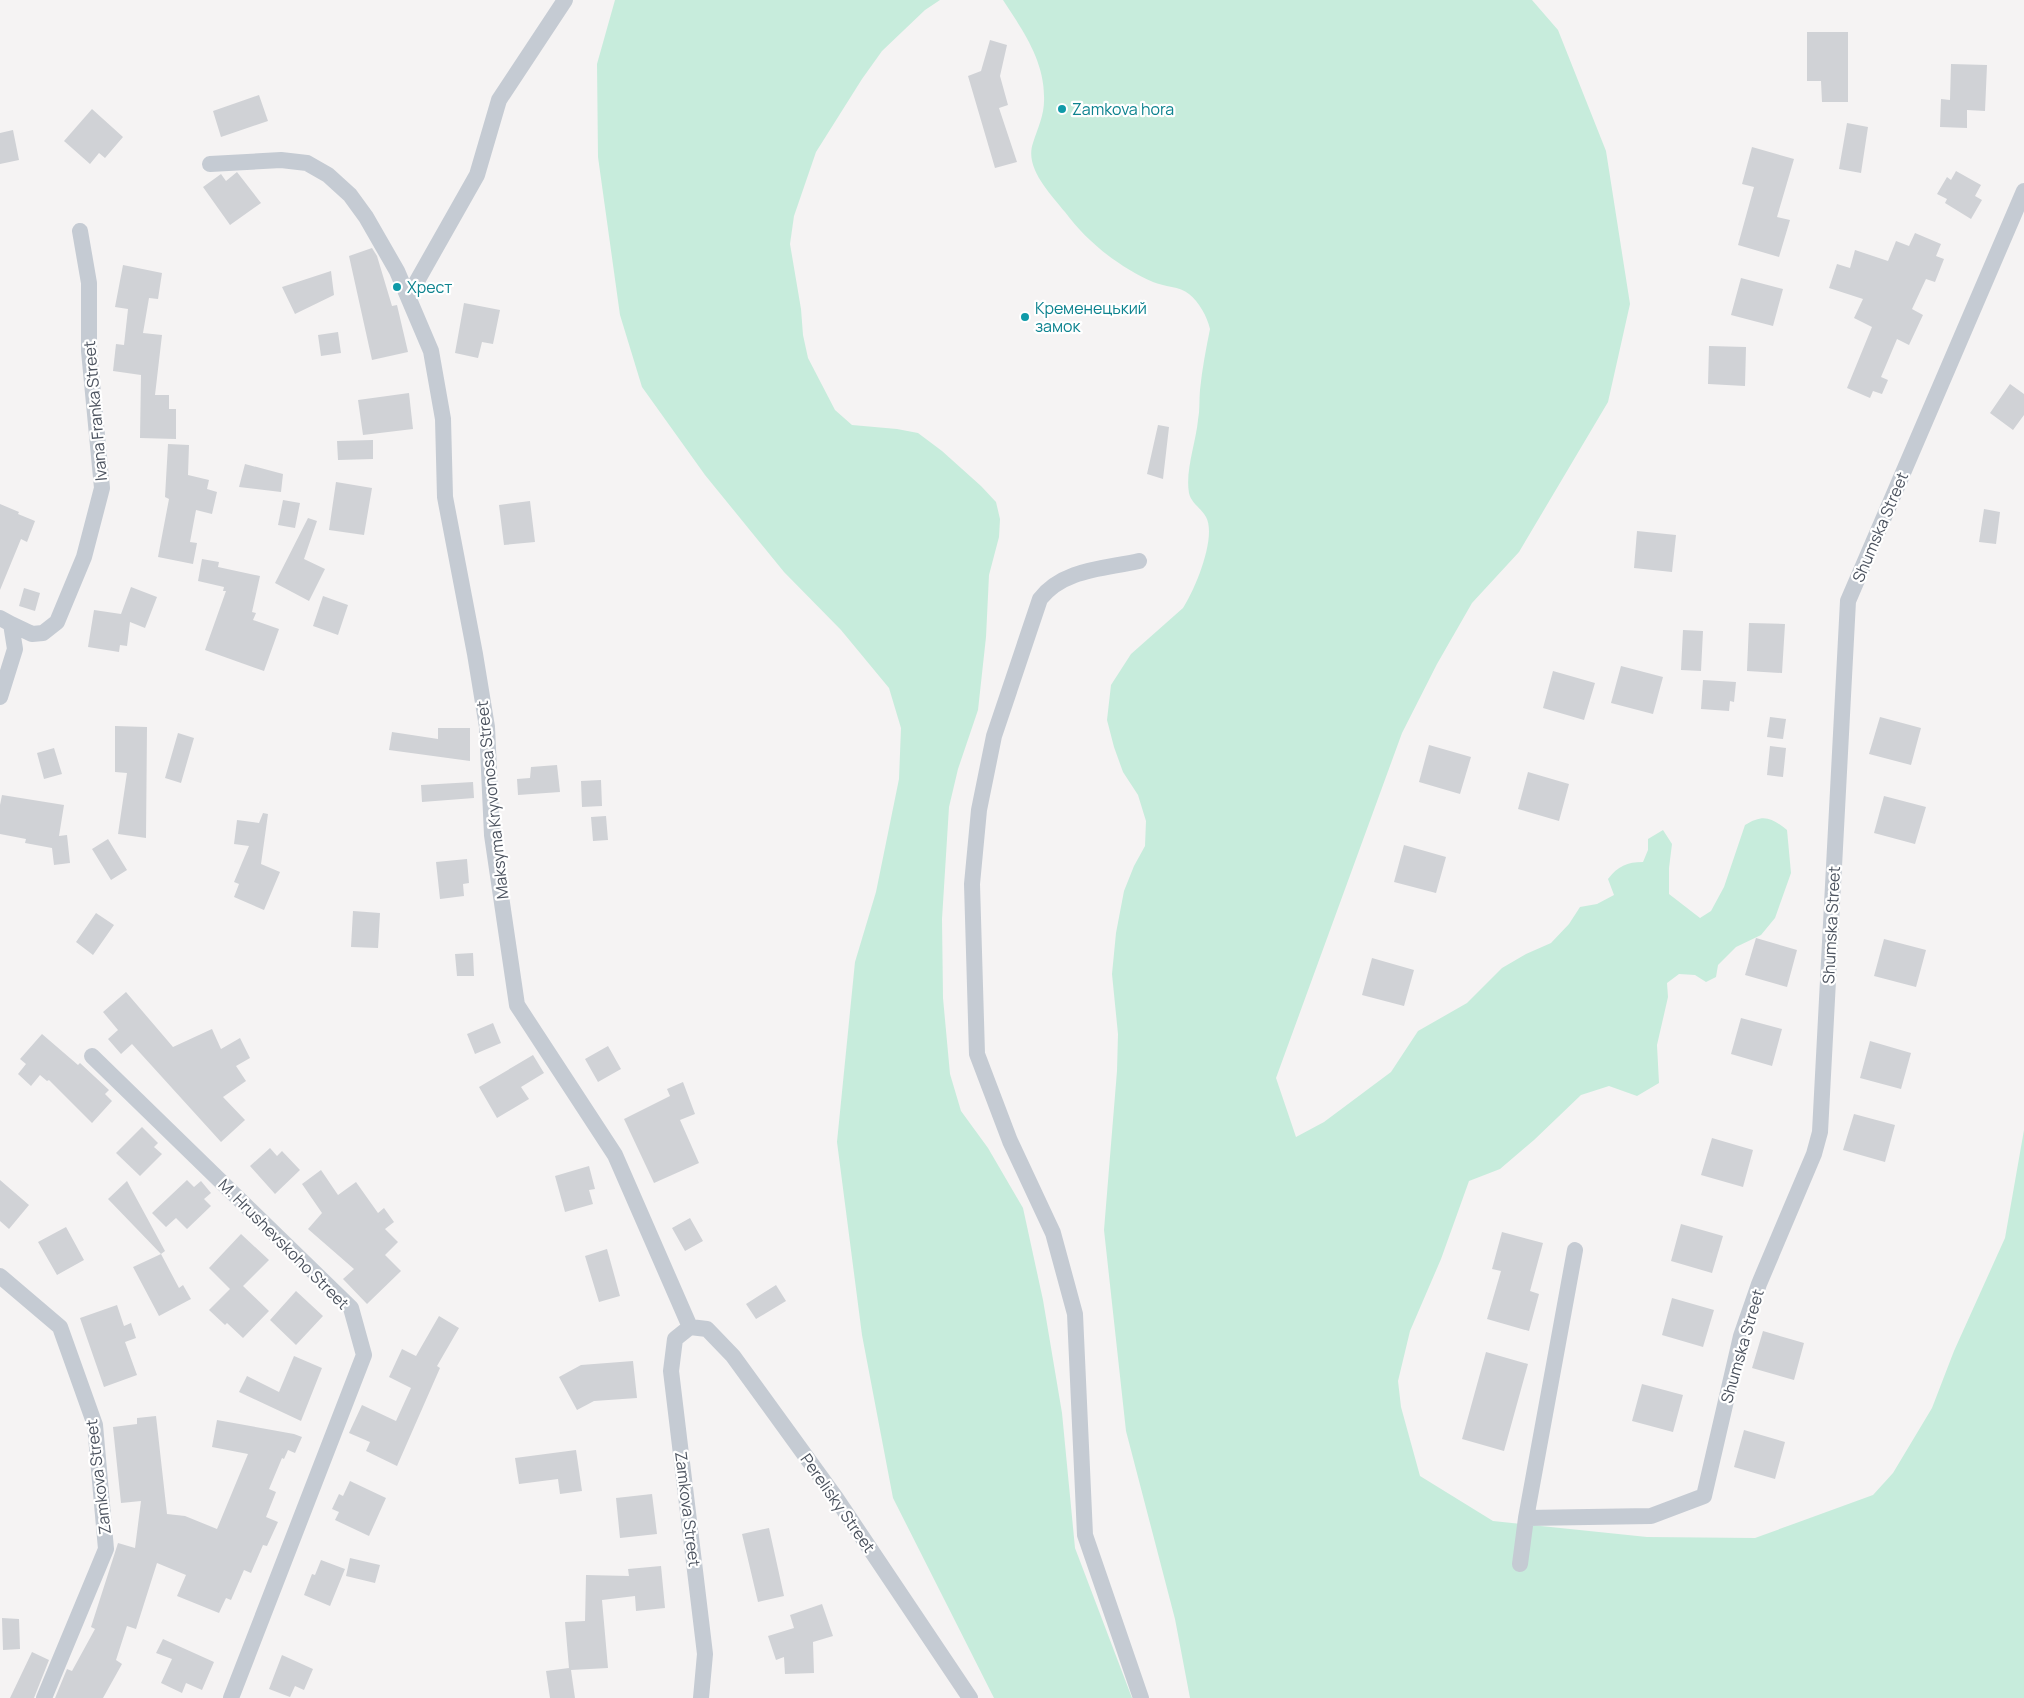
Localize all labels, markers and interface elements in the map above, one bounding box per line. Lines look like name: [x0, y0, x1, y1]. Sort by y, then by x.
place label: Zamkova hora: [1072, 98, 1174, 120]
marker: Zamkova hora: [1056, 103, 1068, 115]
place label: Хрест: [407, 276, 452, 298]
marker: Хрест: [391, 281, 403, 293]
place label: Кременецький замок: [1035, 297, 1147, 337]
marker: Кременецький замок: [1019, 311, 1031, 323]
street label: Ivana Franka Street: [78, 340, 112, 482]
street label: Shumska Street: [1847, 468, 1913, 586]
street label: Maksyma Kryvonosa Street: [471, 700, 513, 900]
street label: Shumska Street: [1817, 866, 1845, 984]
street label: M. Hrushevskoho Street: [214, 1174, 354, 1314]
street label: Shumska Street: [1715, 1286, 1769, 1406]
street label: Zamkova Street: [80, 1418, 116, 1536]
street label: Perelisky Street: [796, 1449, 880, 1557]
street label: Zamkova Street: [670, 1450, 706, 1568]

